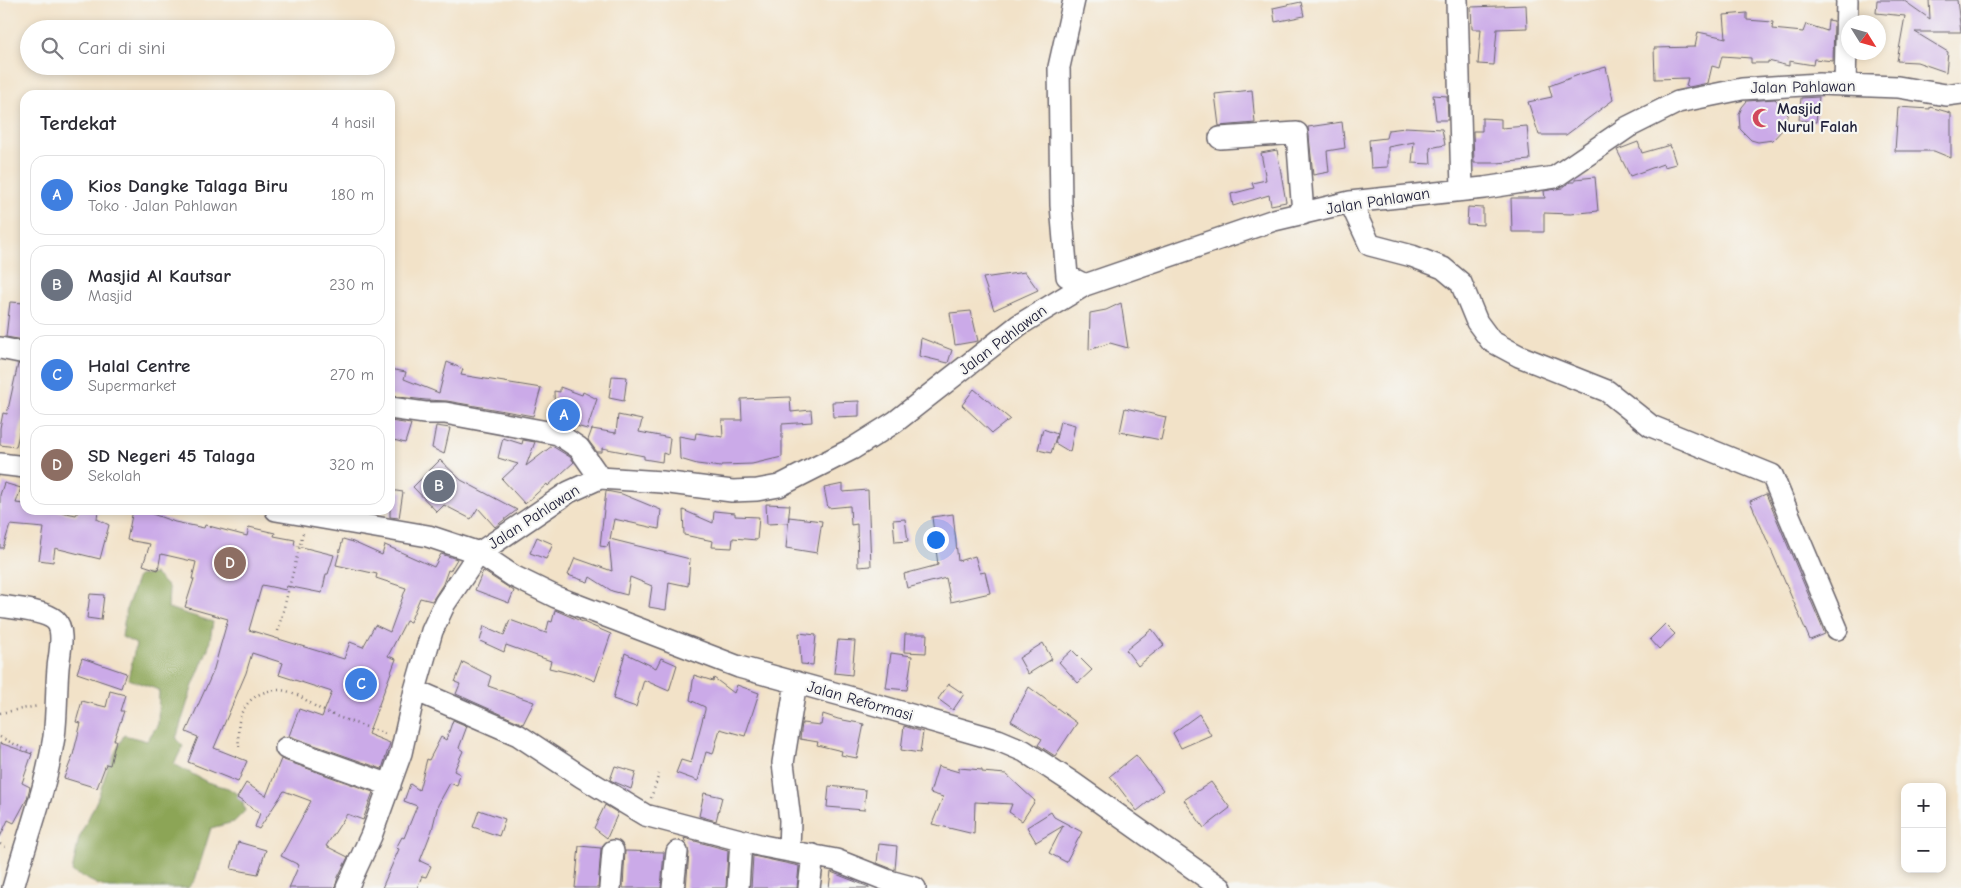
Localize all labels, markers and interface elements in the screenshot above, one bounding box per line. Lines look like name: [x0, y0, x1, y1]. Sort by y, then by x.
north arrow: [1841, 15, 1886, 60]
search box: [20, 20, 395, 75]
icon: search: [38, 34, 66, 62]
text: Cari di sini: [78, 37, 165, 59]
street label: Jalan Pahlawan: [1750, 77, 1856, 97]
place label: Masjid Nurul Falah: [1777, 100, 1858, 136]
mosque icon: Masjid Nurul Falah: [1751, 107, 1773, 129]
text: Terdekat: [40, 111, 116, 135]
text: 4 hasil: [331, 114, 375, 132]
text: Kios Dangke Talaga Biru: [88, 175, 288, 197]
street label: Jalan Pahlawan: [1325, 184, 1431, 218]
text: A: [53, 186, 61, 204]
text: 180 m: [331, 186, 374, 204]
text: Toko · Jalan Pahlawan: [88, 197, 238, 215]
text: Masjid Al Kautsar: [88, 265, 231, 287]
text: B: [52, 276, 62, 294]
text: 230 m: [329, 276, 374, 294]
text: Masjid: [88, 287, 132, 305]
street label: Jalan Pahlawan: [956, 301, 1050, 379]
text: Halal Centre: [88, 355, 190, 377]
text: C: [52, 366, 62, 384]
text: 270 m: [330, 366, 374, 384]
text: Supermarket: [88, 377, 176, 395]
pin: A: [548, 396, 580, 434]
text: SD Negeri 45 Talaga: [88, 445, 256, 467]
text: D: [52, 456, 62, 474]
text: 320 m: [329, 456, 374, 474]
text: Sekolah: [88, 467, 141, 485]
pin: B: [423, 467, 455, 505]
street label: Jalan Pahlawan: [485, 481, 583, 553]
your location: [923, 527, 949, 553]
pin: D: [214, 544, 246, 582]
pin: C: [345, 665, 377, 703]
street label: Jalan Reformasi: [805, 677, 915, 725]
map controls: [1901, 783, 1946, 873]
button: +: [1901, 783, 1946, 828]
button: −: [1901, 828, 1946, 873]

